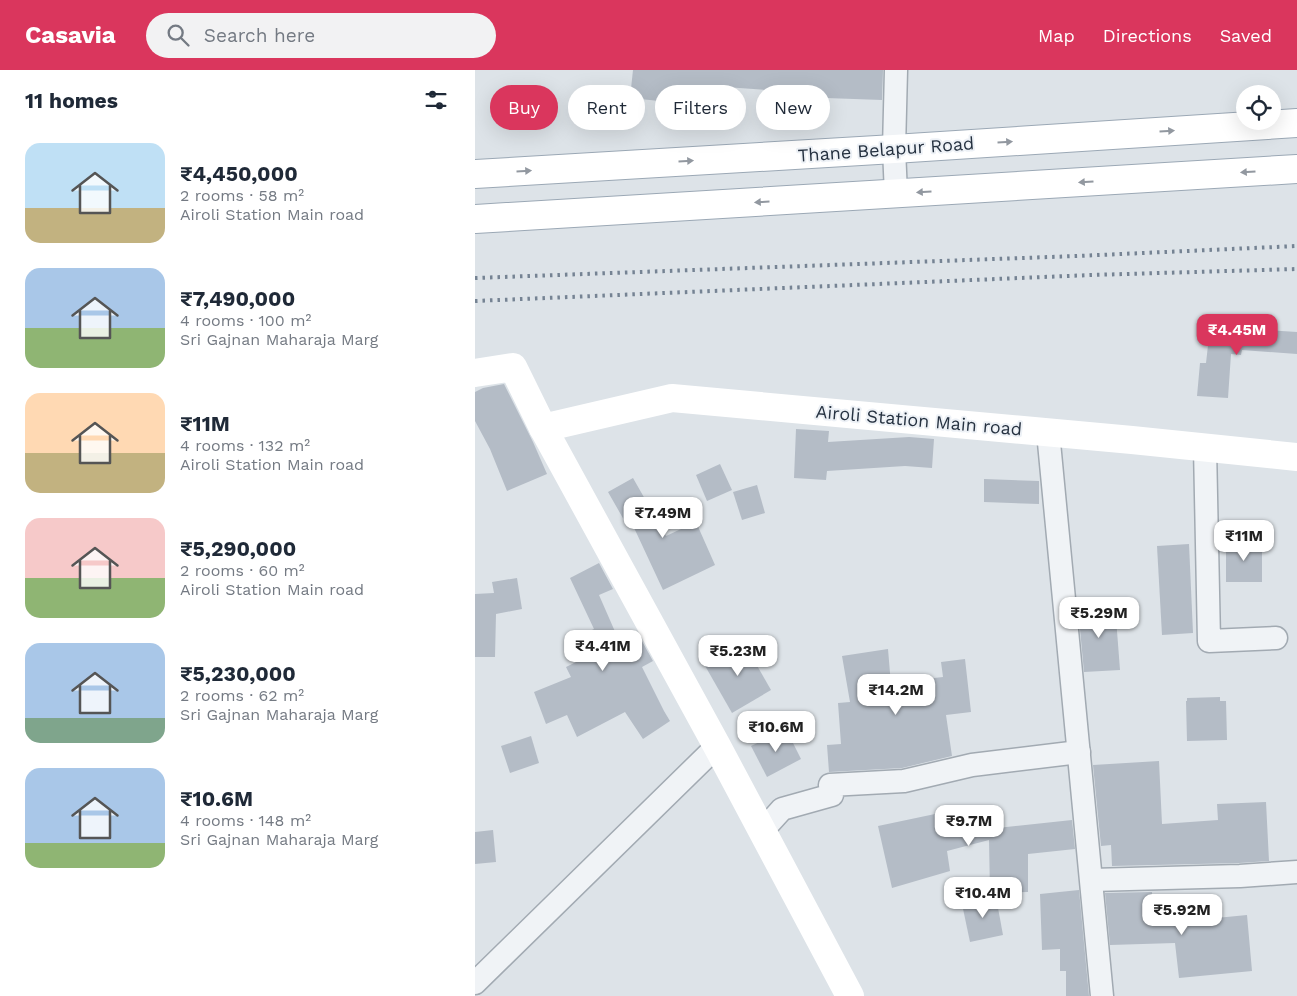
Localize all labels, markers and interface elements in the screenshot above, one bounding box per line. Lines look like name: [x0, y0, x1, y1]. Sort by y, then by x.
search box: [146, 13, 496, 58]
text: Casavia: [25, 21, 116, 49]
icon: search: [164, 21, 192, 49]
text: Search here: [204, 24, 315, 47]
text: Map: [1038, 25, 1075, 46]
text: Directions: [1103, 25, 1192, 46]
text: Saved: [1220, 25, 1272, 46]
chip: Buy: [490, 85, 558, 130]
chip: Rent: [568, 85, 645, 130]
chip: Filters: [655, 85, 746, 130]
chip: New: [756, 85, 830, 130]
map controls: [1236, 85, 1281, 130]
button: locate: [1236, 85, 1281, 130]
icon: filters: [422, 86, 450, 114]
text: 11 homes: [25, 88, 118, 113]
one-way arrow: [1160, 127, 1176, 135]
street label: Thane Belapur Road: [797, 132, 975, 166]
one-way arrow: [998, 137, 1014, 145]
one-way arrow: [678, 157, 694, 165]
text: ₹4,450,000: [180, 161, 298, 186]
icon: home: [65, 163, 125, 223]
one-way arrow: [516, 166, 532, 174]
one-way arrow: [1240, 168, 1256, 176]
one-way arrow: [1078, 179, 1094, 187]
text: 2 rooms · 58 m²: [180, 186, 304, 205]
one-way arrow: [916, 189, 932, 197]
one-way arrow: [754, 198, 770, 206]
text: Airoli Station Main road: [180, 205, 364, 224]
text: ₹7,490,000: [180, 286, 295, 311]
icon: home: [65, 288, 125, 348]
text: 4 rooms · 100 m²: [180, 311, 311, 330]
pin: ₹4.45M: [1196, 314, 1278, 356]
text: ₹4.45M: [1208, 320, 1266, 339]
text: Sri Gajnan Maharaja Marg: [180, 330, 378, 349]
street label: Airoli Station Main road: [815, 401, 1023, 439]
text: ₹11M: [180, 411, 230, 436]
icon: home: [65, 413, 125, 473]
text: 4 rooms · 132 m²: [180, 436, 310, 455]
text: Airoli Station Main road: [180, 455, 364, 474]
pin: ₹7.49M: [622, 496, 704, 539]
text: ₹7.49M: [635, 503, 691, 522]
pin: ₹11M: [1214, 520, 1274, 562]
text: ₹11M: [1225, 526, 1263, 545]
text: ₹5,290,000: [180, 536, 296, 561]
icon: home: [65, 538, 125, 598]
text: 2 rooms · 60 m²: [180, 561, 305, 580]
text: Airoli Station Main road: [180, 580, 364, 599]
pin: ₹5.29M: [1058, 596, 1140, 639]
text: ₹5.29M: [1070, 603, 1128, 622]
pin: ₹4.41M: [562, 630, 644, 672]
pin: ₹5.23M: [697, 634, 779, 677]
text: ₹4.41M: [575, 636, 631, 655]
text: ₹5.23M: [709, 641, 767, 660]
text: ₹5,230,000: [180, 661, 296, 686]
icon: home: [65, 663, 125, 723]
pin: ₹14.2M: [855, 674, 937, 716]
text: ₹14.2M: [868, 680, 924, 699]
text: 2 rooms · 62 m²: [180, 686, 304, 705]
text: Sri Gajnan Maharaja Marg: [180, 705, 378, 724]
pin: ₹10.6M: [735, 710, 817, 753]
text: ₹10.6M: [748, 717, 804, 736]
text: ₹10.6M: [180, 786, 253, 811]
icon: home: [65, 788, 125, 848]
pin: ₹9.7M: [934, 804, 1004, 847]
text: 4 rooms · 148 m²: [180, 811, 311, 830]
text: ₹9.7M: [946, 811, 992, 830]
text: Sri Gajnan Maharaja Marg: [180, 830, 378, 849]
pin: ₹10.4M: [942, 876, 1024, 919]
text: ₹10.4M: [955, 883, 1011, 902]
pin: ₹5.92M: [1141, 894, 1223, 936]
text: ₹5.92M: [1153, 900, 1211, 919]

